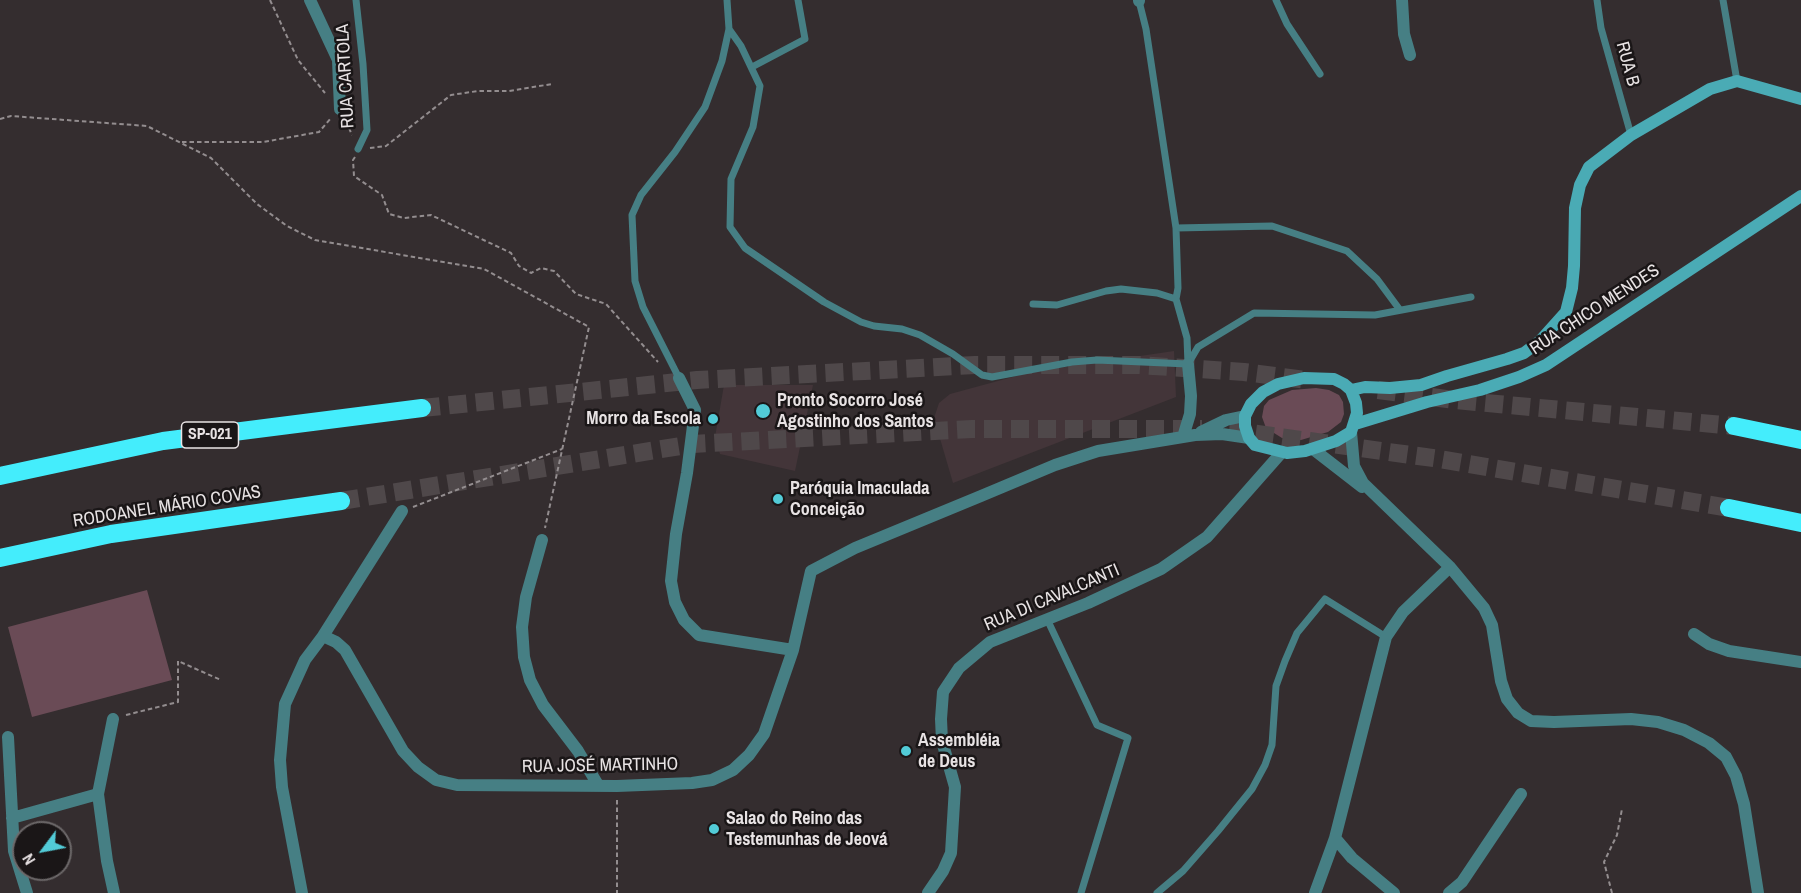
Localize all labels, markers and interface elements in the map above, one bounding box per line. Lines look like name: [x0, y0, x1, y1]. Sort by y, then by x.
street label: RUA CARTOLA: [332, 23, 360, 129]
street label: RUA B: [1611, 39, 1643, 89]
street label: RUA CHICO MENDES: [1526, 260, 1664, 360]
place label: Pronto Socorro José Agostinho dos Santos: [777, 390, 934, 432]
marker: Pronto Socorro José Agostinho dos Santos: [754, 402, 772, 420]
place label: Morro da Escola: [586, 408, 701, 430]
marker: Morro da Escola: [706, 412, 720, 426]
road number: SP-021: [182, 422, 238, 448]
place label: Paróquia Imaculada Conceição: [790, 478, 929, 520]
street label: RODOANEL MÁRIO COVAS: [71, 481, 263, 533]
marker: Paróquia Imaculada Conceição: [771, 492, 785, 506]
street label: RUA DI CAVALCANTI: [981, 560, 1123, 636]
place label: Assembléia de Deus: [918, 730, 1000, 772]
marker: Assembléia de Deus: [899, 744, 913, 758]
street label: RUA JOSÉ MARTINHO: [522, 754, 678, 778]
place label: Salao do Reino das Testemunhas de Jeová: [726, 808, 887, 850]
north arrow: [12, 821, 72, 881]
marker: Salao do Reino das Testemunhas de Jeová: [707, 822, 721, 836]
text: N: [17, 850, 40, 869]

